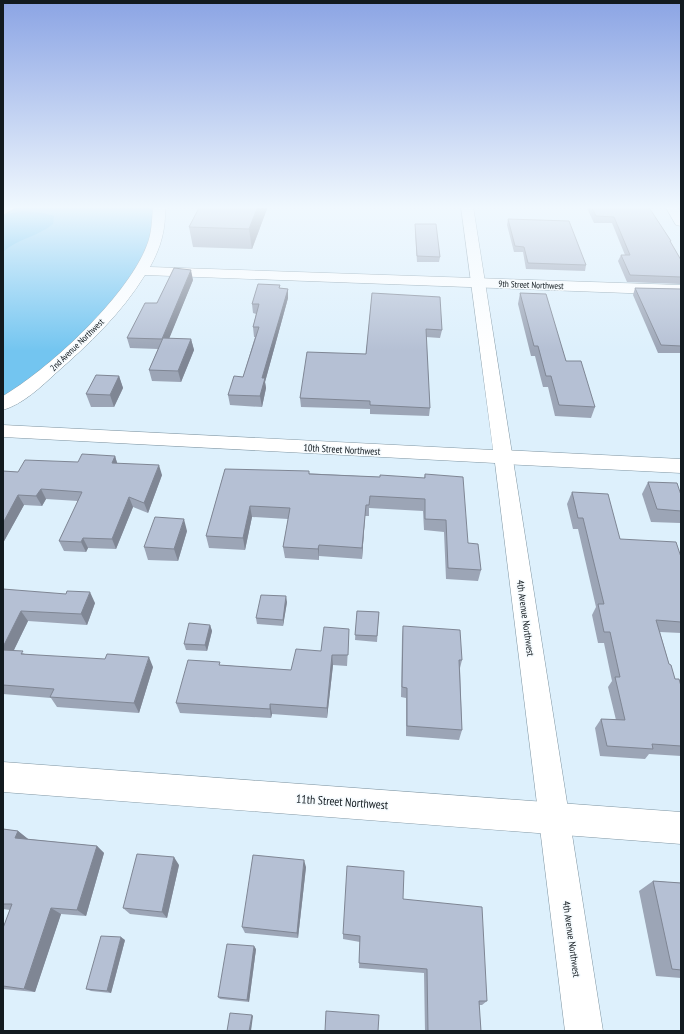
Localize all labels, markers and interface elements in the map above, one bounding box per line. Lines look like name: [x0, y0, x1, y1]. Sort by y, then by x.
street label: 9th Street Northwest: [498, 278, 564, 291]
street label: 2nd Avenue Northwest: [47, 316, 106, 373]
street label: 10th Street Northwest: [303, 441, 381, 458]
street label: 4th Avenue Northwest: [514, 579, 537, 657]
street label: 11th Street Northwest: [295, 791, 389, 812]
street label: 4th Avenue Northwest: [560, 900, 583, 978]

